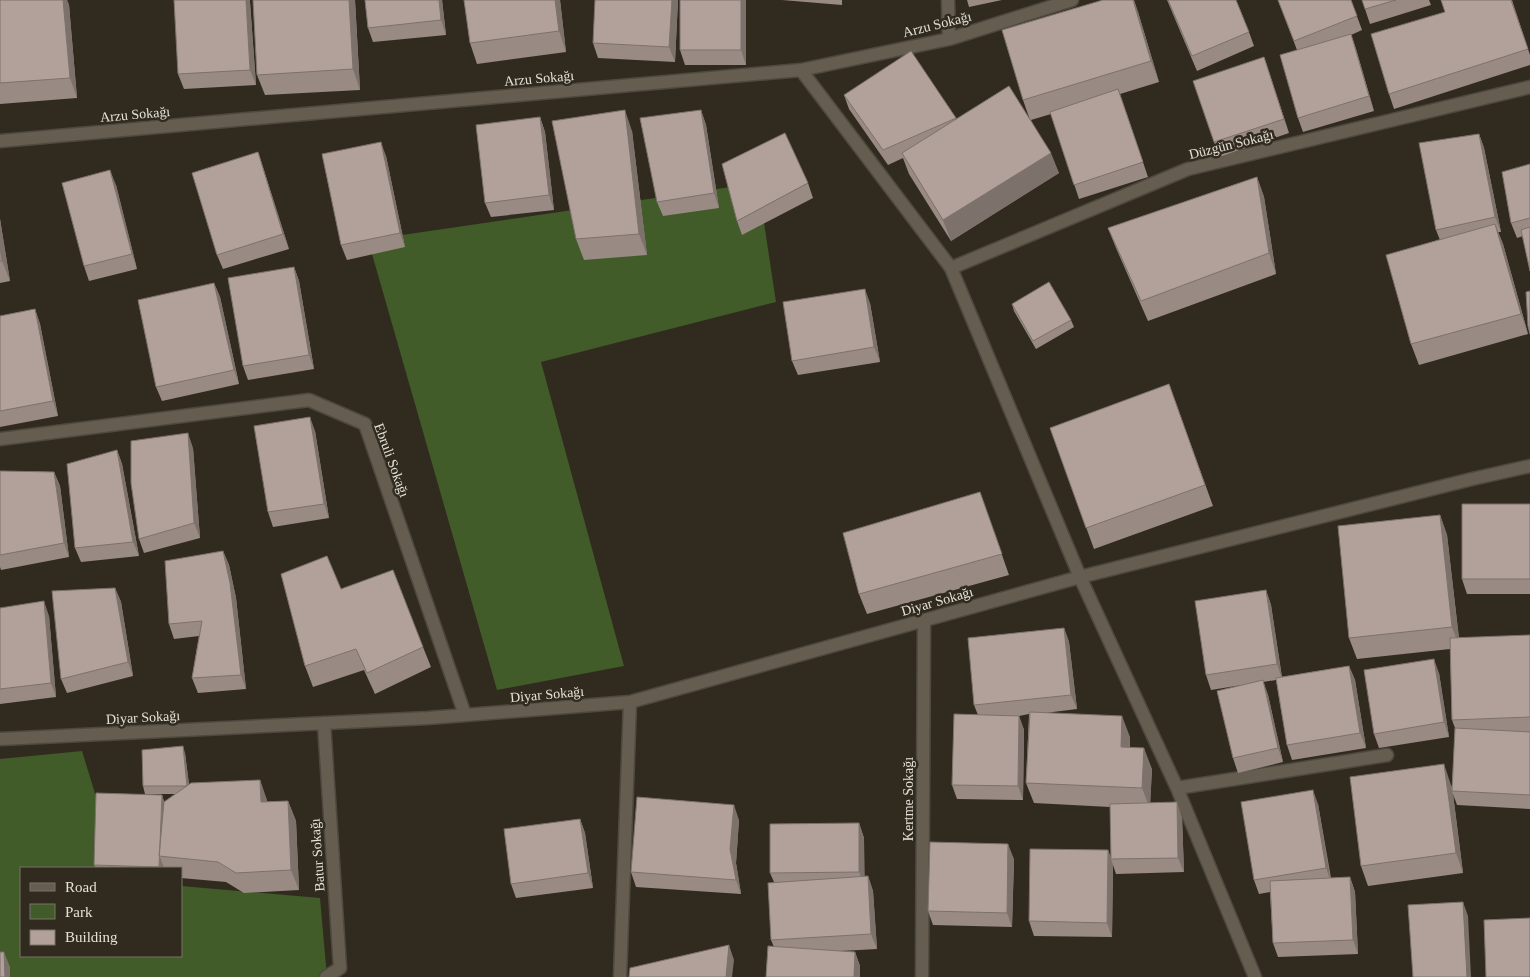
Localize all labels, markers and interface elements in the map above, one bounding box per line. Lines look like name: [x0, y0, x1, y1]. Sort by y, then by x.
street label: Arzu Sokağı: [901, 9, 973, 40]
street label: Arzu Sokağı: [503, 68, 575, 89]
street label: Arzu Sokağı: [99, 104, 171, 125]
street label: Düzgün Sokağı: [1187, 127, 1275, 162]
street label: Ebruli Sokağı: [371, 421, 412, 499]
street label: Diyar Sokağı: [899, 584, 975, 619]
street label: Diyar Sokağı: [509, 684, 585, 705]
street label: Diyar Sokağı: [106, 708, 181, 727]
street label: Kertme Sokağı: [901, 757, 916, 841]
street label: Batur Sokağı: [307, 818, 328, 892]
legend: [20, 867, 182, 957]
text: Road: [65, 879, 97, 895]
text: Park: [65, 904, 93, 920]
text: Building: [65, 929, 118, 945]

